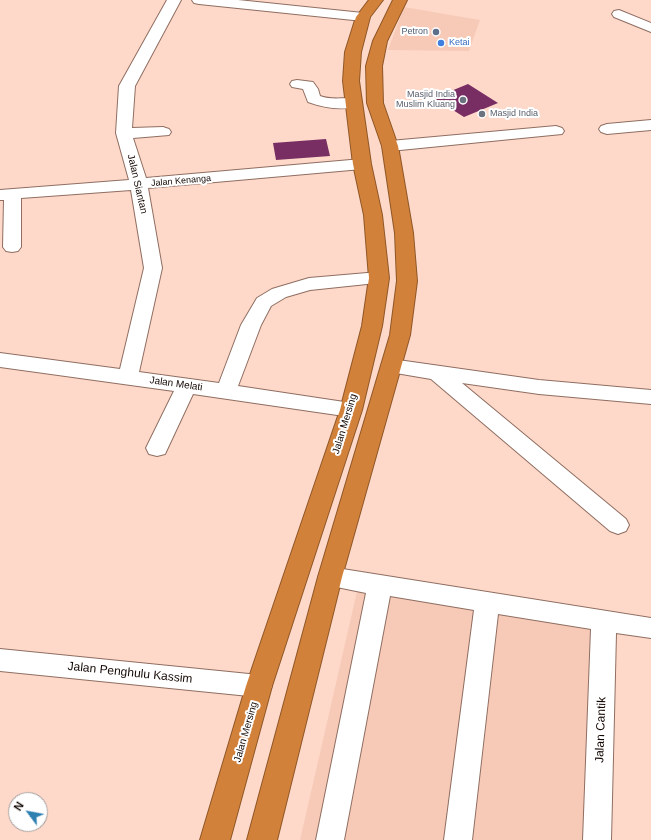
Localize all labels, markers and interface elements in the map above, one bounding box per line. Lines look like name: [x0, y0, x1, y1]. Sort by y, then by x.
place label: Petron: [401, 27, 428, 37]
marker: Petron: [431, 27, 441, 37]
marker: Ketai: [436, 38, 446, 48]
place label: Ketai: [449, 38, 470, 48]
place label: Masjid India Muslim Kluang: [396, 90, 455, 111]
marker: Masjid India Muslim Kluang: [458, 95, 468, 105]
marker: Masjid India: [477, 109, 487, 119]
place label: Masjid India: [490, 109, 538, 119]
street label: Jalan Siantan: [124, 153, 150, 215]
street label: Jalan Kenanga: [151, 173, 211, 189]
street label: Jalan Melati: [149, 374, 203, 394]
street label: Jalan Mersing: [330, 392, 360, 456]
street label: Jalan Penghulu Kassim: [67, 659, 193, 687]
street label: Jalan Cantik: [593, 697, 609, 763]
street label: Jalan Mersing: [232, 700, 260, 764]
north arrow: [8, 792, 48, 832]
text: N: [11, 800, 26, 813]

